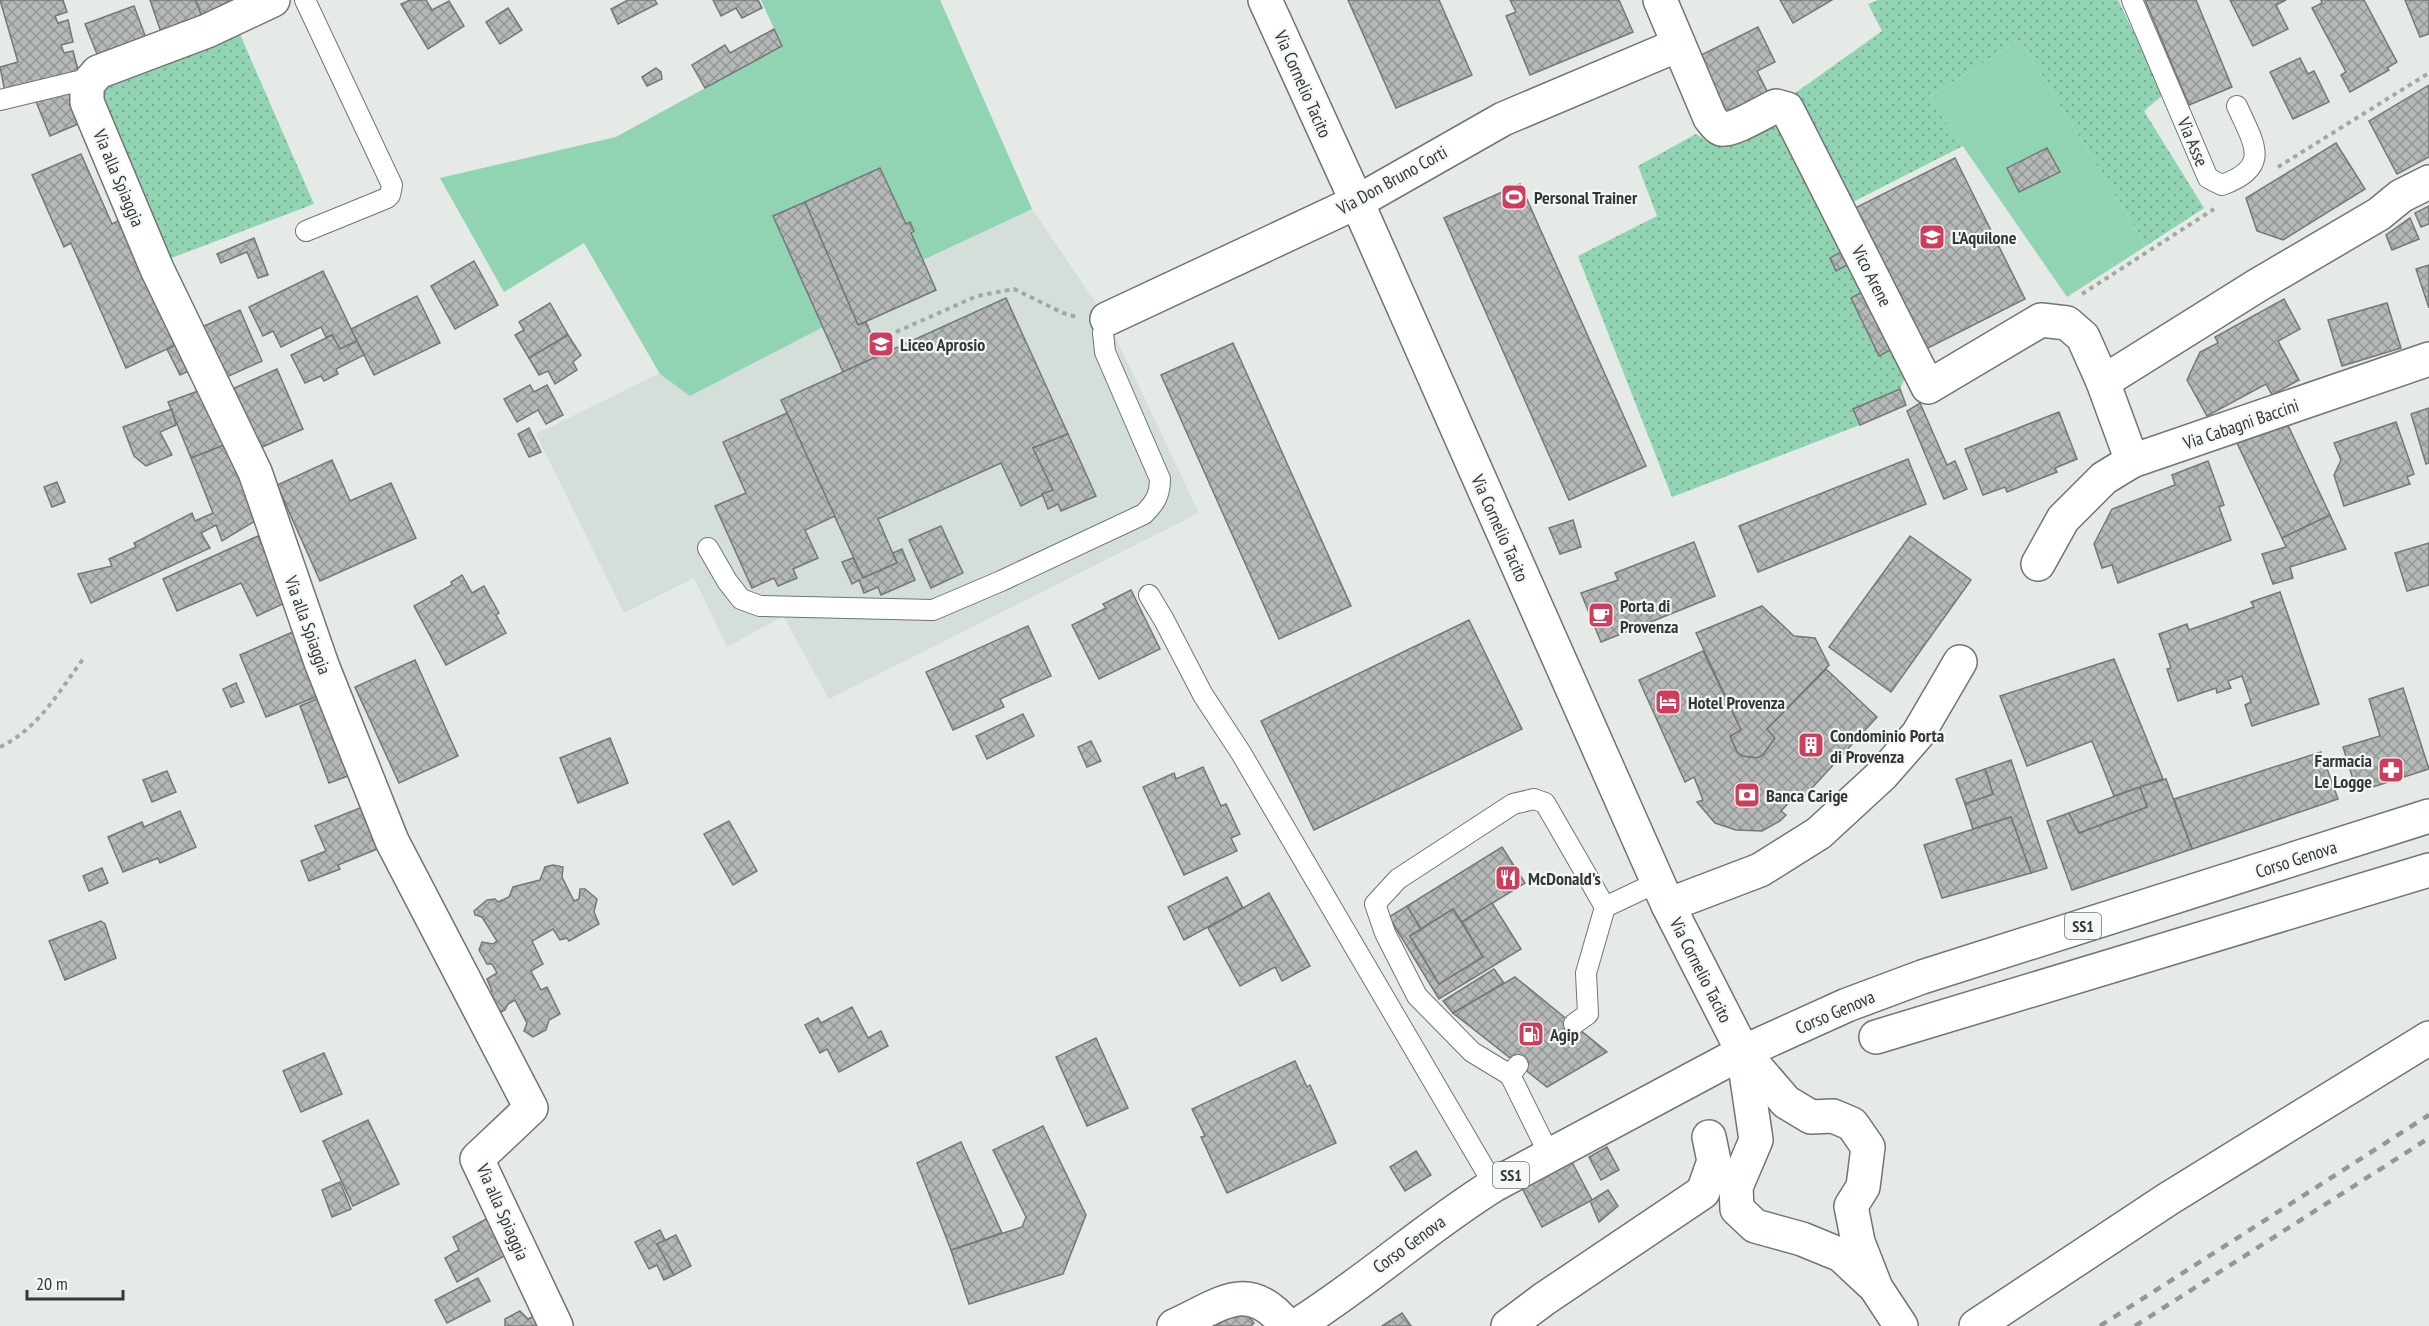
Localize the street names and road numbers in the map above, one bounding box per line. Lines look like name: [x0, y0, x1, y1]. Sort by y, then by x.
street label: Via Cornelio Tacito: [1269, 26, 1337, 141]
street label: Via Asse: [2172, 113, 2214, 170]
street label: Via alla Spiaggia: [88, 125, 150, 230]
street label: Via Don Bruno Corti: [1332, 140, 1451, 220]
street label: Vico Arene: [1846, 241, 1897, 310]
street label: Via Cabagni Baccini: [2179, 393, 2302, 455]
street label: Via Cornelio Tacito: [1466, 470, 1534, 585]
street label: Via alla Spiaggia: [279, 572, 336, 677]
street label: Corso Genova: [2252, 835, 2340, 883]
street label: Via Cornelio Tacito: [1664, 913, 1737, 1027]
road number: SS1: [2065, 913, 2101, 939]
street label: Corso Genova: [1792, 985, 1878, 1039]
street label: Via alla Spiaggia: [471, 1159, 534, 1264]
road number: SS1: [1493, 1162, 1529, 1188]
street label: Corso Genova: [1368, 1210, 1450, 1278]

